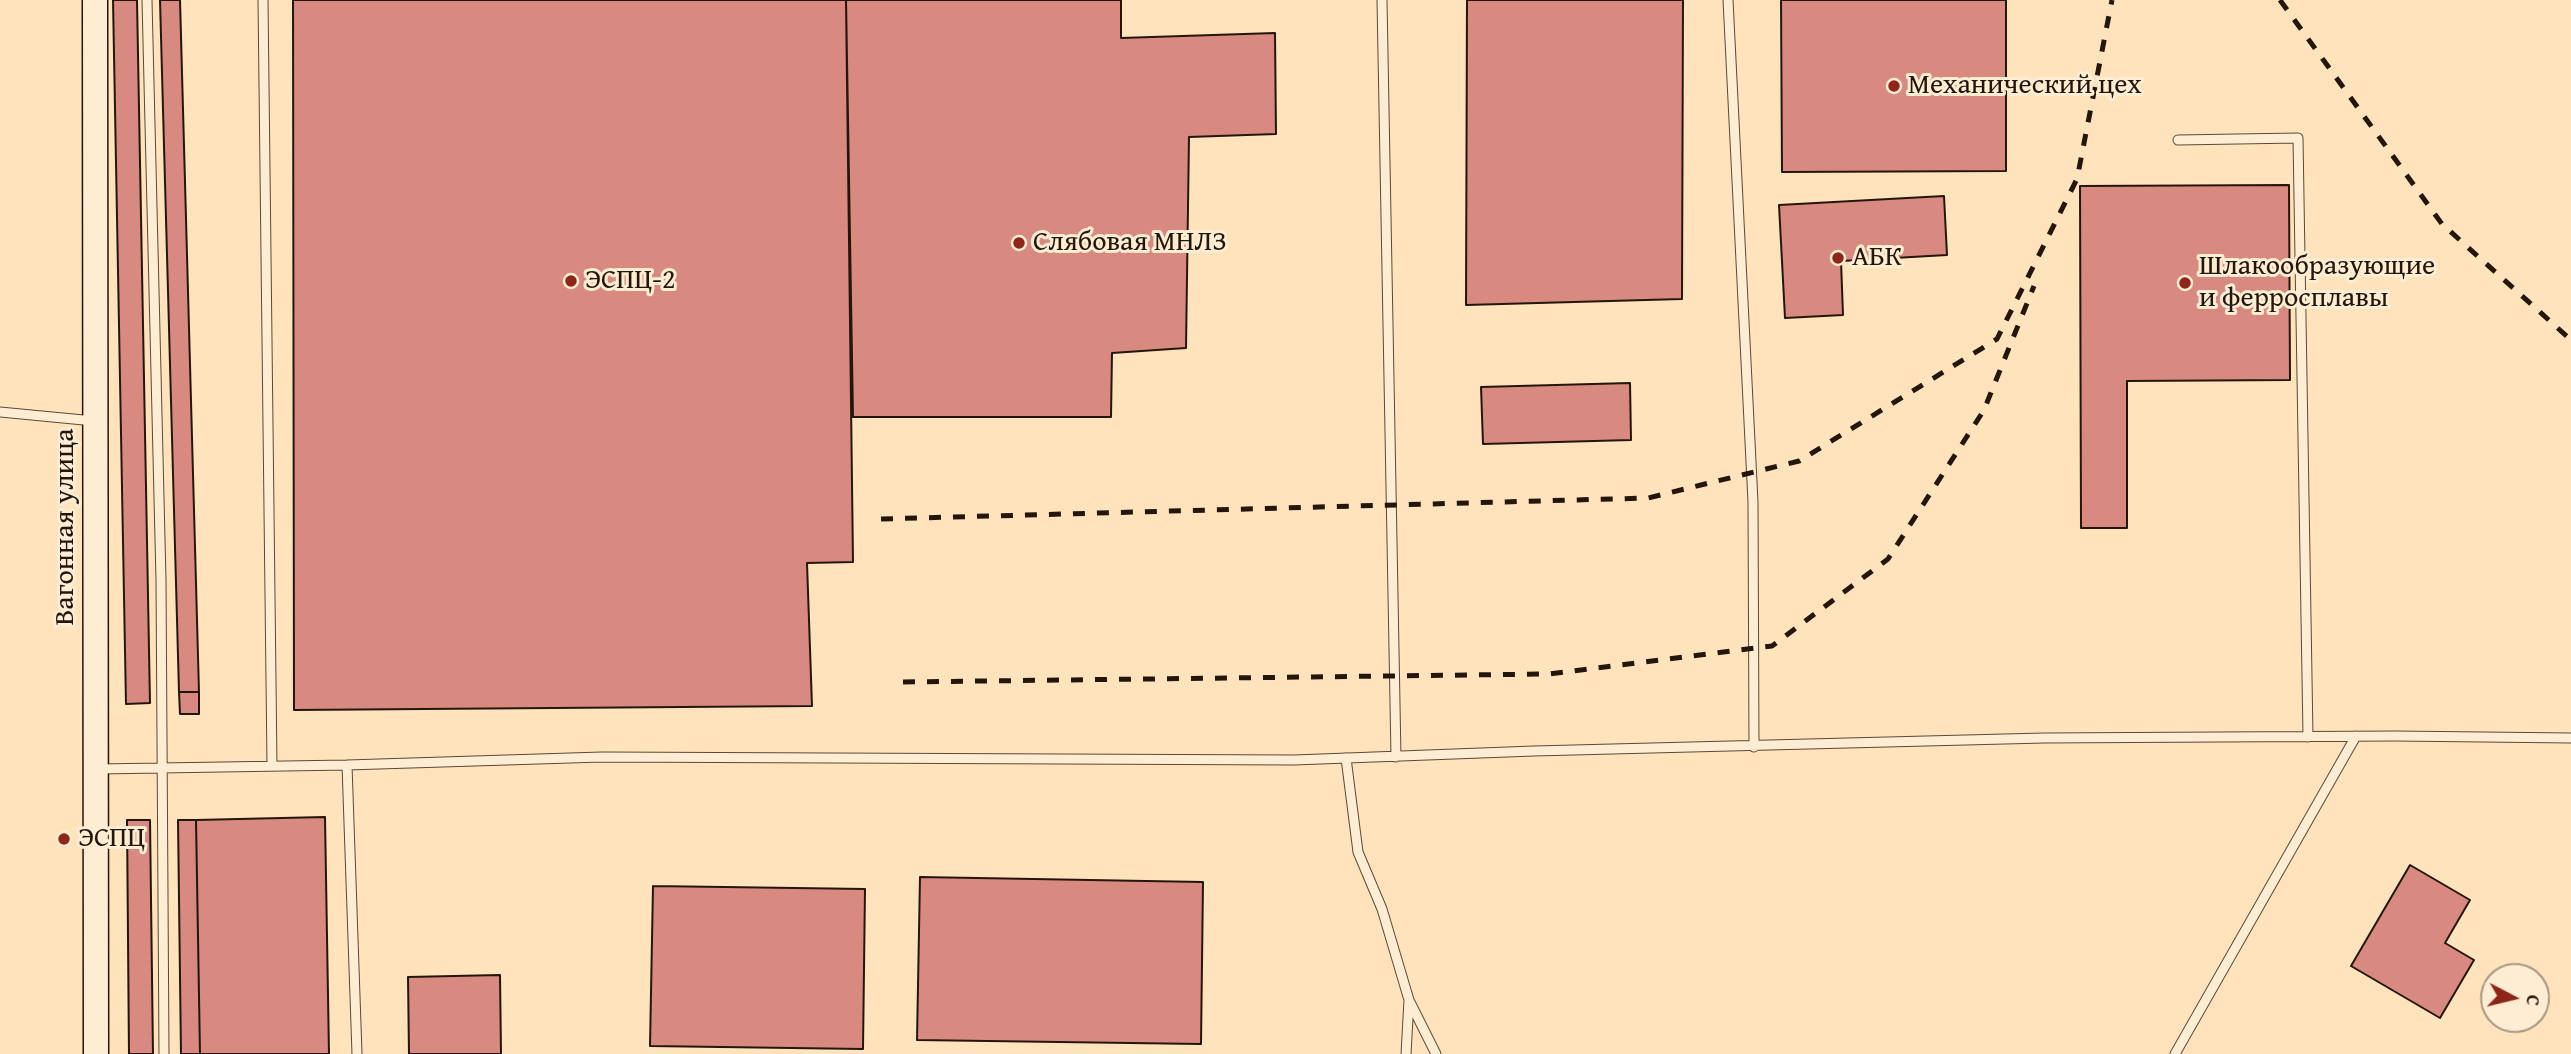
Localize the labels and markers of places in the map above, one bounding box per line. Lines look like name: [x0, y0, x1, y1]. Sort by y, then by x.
place label: Механический цех: [1908, 69, 2142, 103]
marker: Механический цех: [1886, 78, 1902, 94]
place label: Слябовая МНЛЗ: [1033, 226, 1227, 260]
marker: Слябовая МНЛЗ: [1011, 235, 1027, 251]
place label: АБК: [1852, 241, 1902, 275]
marker: АБК: [1830, 250, 1846, 266]
place label: Шлакообразующие и ферросплавы: [2199, 250, 2435, 316]
place label: ЭСПЦ-2: [585, 264, 675, 298]
marker: ЭСПЦ-2: [563, 273, 579, 289]
marker: Шлакообразующие и ферросплавы: [2177, 275, 2193, 291]
place label: ЭСПЦ: [78, 822, 145, 856]
marker: ЭСПЦ: [56, 831, 72, 847]

